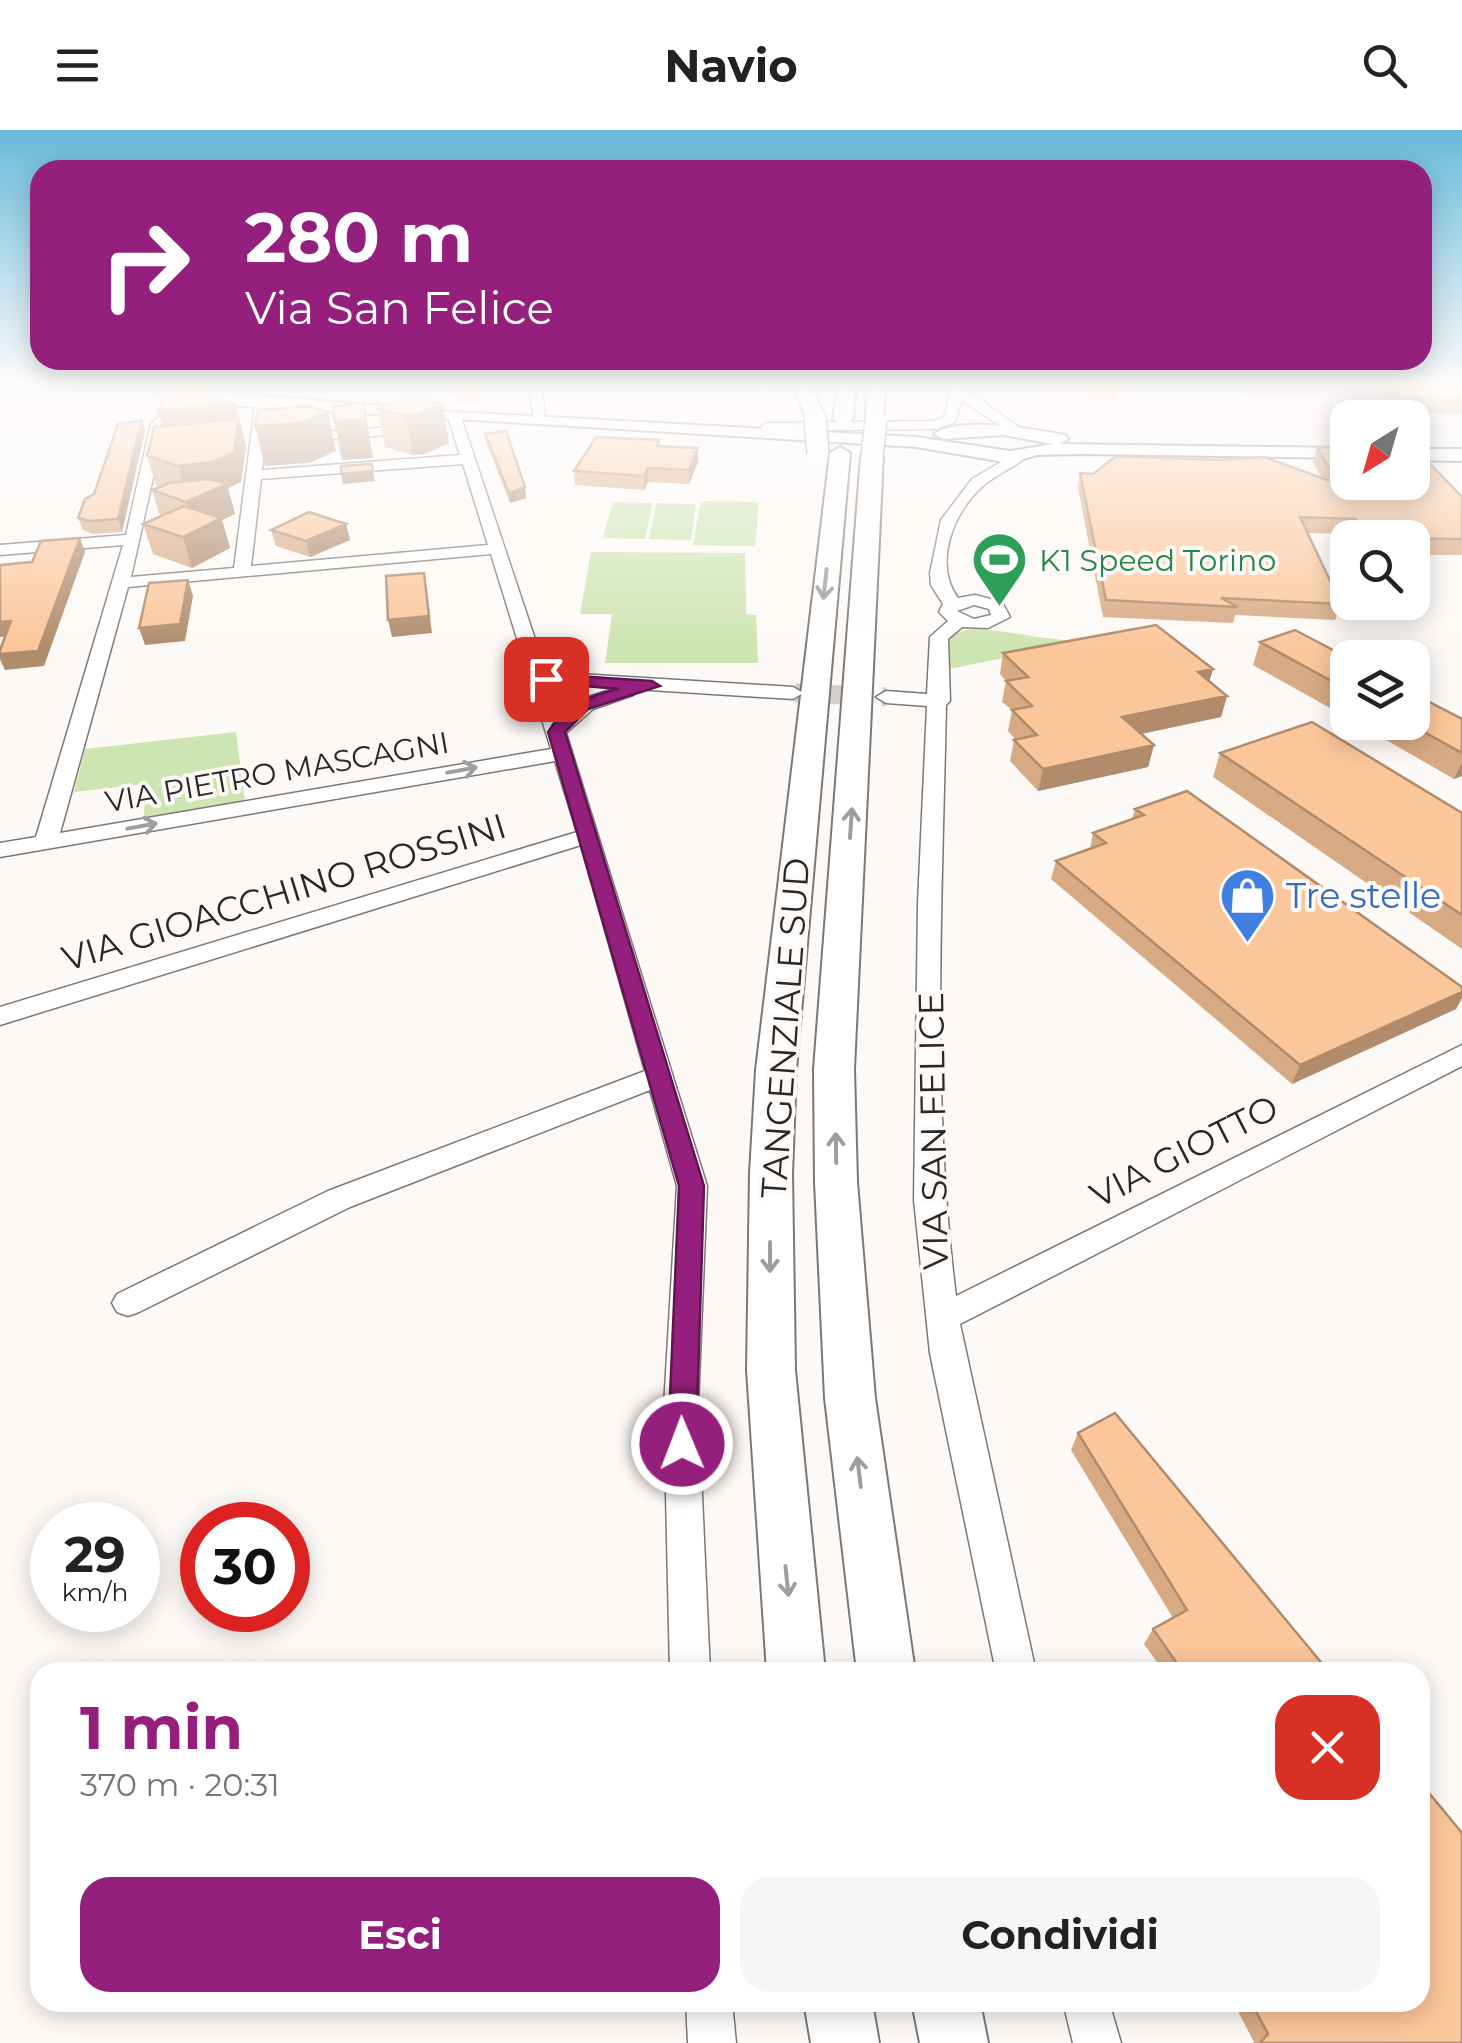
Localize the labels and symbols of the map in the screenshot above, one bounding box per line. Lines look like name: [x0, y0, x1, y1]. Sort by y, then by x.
north arrow: [1330, 400, 1430, 500]
sports icon: K1 Speed Torino: [970, 530, 1030, 609]
place label: K1 Speed Torino: [1039, 542, 1276, 579]
one-way arrow: [815, 568, 834, 600]
pin: [504, 637, 589, 722]
street label: VIA PIETRO MASCAGNI: [102, 724, 452, 820]
one-way arrow: [445, 760, 478, 779]
street label: VIA GIOACCHINO ROSSINI: [57, 804, 511, 980]
one-way arrow: [842, 808, 861, 840]
one-way arrow: [125, 816, 158, 835]
street label: TANGENZIALE SUD: [752, 856, 818, 1200]
shop icon: Tre stelle: [1217, 865, 1277, 944]
place label: Tre stelle: [1286, 874, 1441, 917]
street label: VIA SAN FELICE: [909, 992, 957, 1270]
street label: VIA GIOTTO: [1083, 1085, 1285, 1217]
one-way arrow: [826, 1132, 845, 1164]
one-way arrow: [760, 1240, 780, 1272]
position arrow: [630, 1392, 734, 1496]
one-way arrow: [849, 1456, 868, 1488]
speed limit sign: 30: [180, 1502, 310, 1632]
one-way arrow: [777, 1565, 796, 1597]

